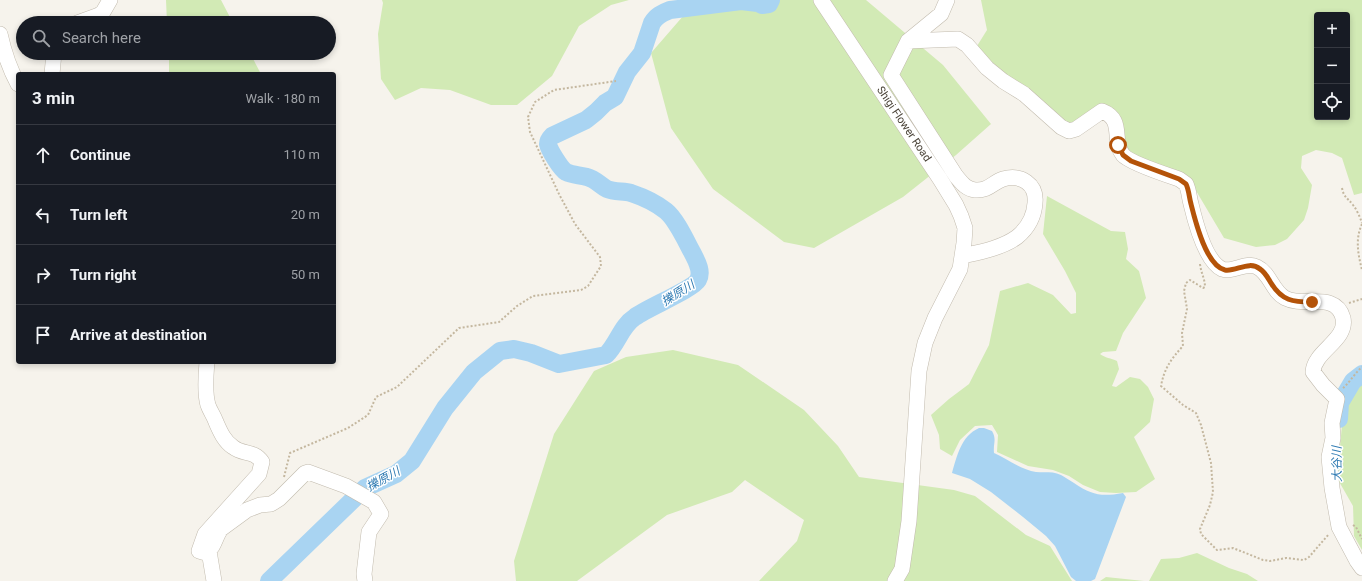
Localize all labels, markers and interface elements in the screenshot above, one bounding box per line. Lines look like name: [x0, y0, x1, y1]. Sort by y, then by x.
map controls: [1314, 12, 1350, 120]
button: +: [1314, 12, 1350, 48]
search box: [16, 16, 336, 60]
icon: search: [30, 27, 52, 49]
text: Search here: [62, 29, 141, 47]
button: −: [1314, 48, 1350, 84]
street label: Shigi Flower Road: [874, 84, 934, 164]
button: locate: [1314, 84, 1350, 120]
text: 3 min: [32, 88, 75, 108]
text: Walk · 180 m: [245, 91, 320, 106]
route start: [1109, 136, 1127, 154]
icon: ahead: [32, 144, 54, 166]
text: Continue: [70, 146, 131, 164]
text: 110 m: [283, 147, 320, 162]
icon: left: [32, 204, 54, 226]
text: Turn left: [70, 206, 127, 224]
text: 20 m: [291, 207, 320, 222]
icon: right: [32, 264, 54, 286]
text: Turn right: [70, 266, 136, 284]
text: 50 m: [291, 267, 320, 282]
water label: 擽原川: [659, 276, 699, 308]
route end: [1303, 293, 1321, 311]
icon: arrive: [32, 324, 54, 346]
text: Arrive at destination: [70, 326, 207, 344]
water label: 大谷川: [1330, 444, 1344, 482]
water label: 擽原川: [364, 463, 404, 494]

